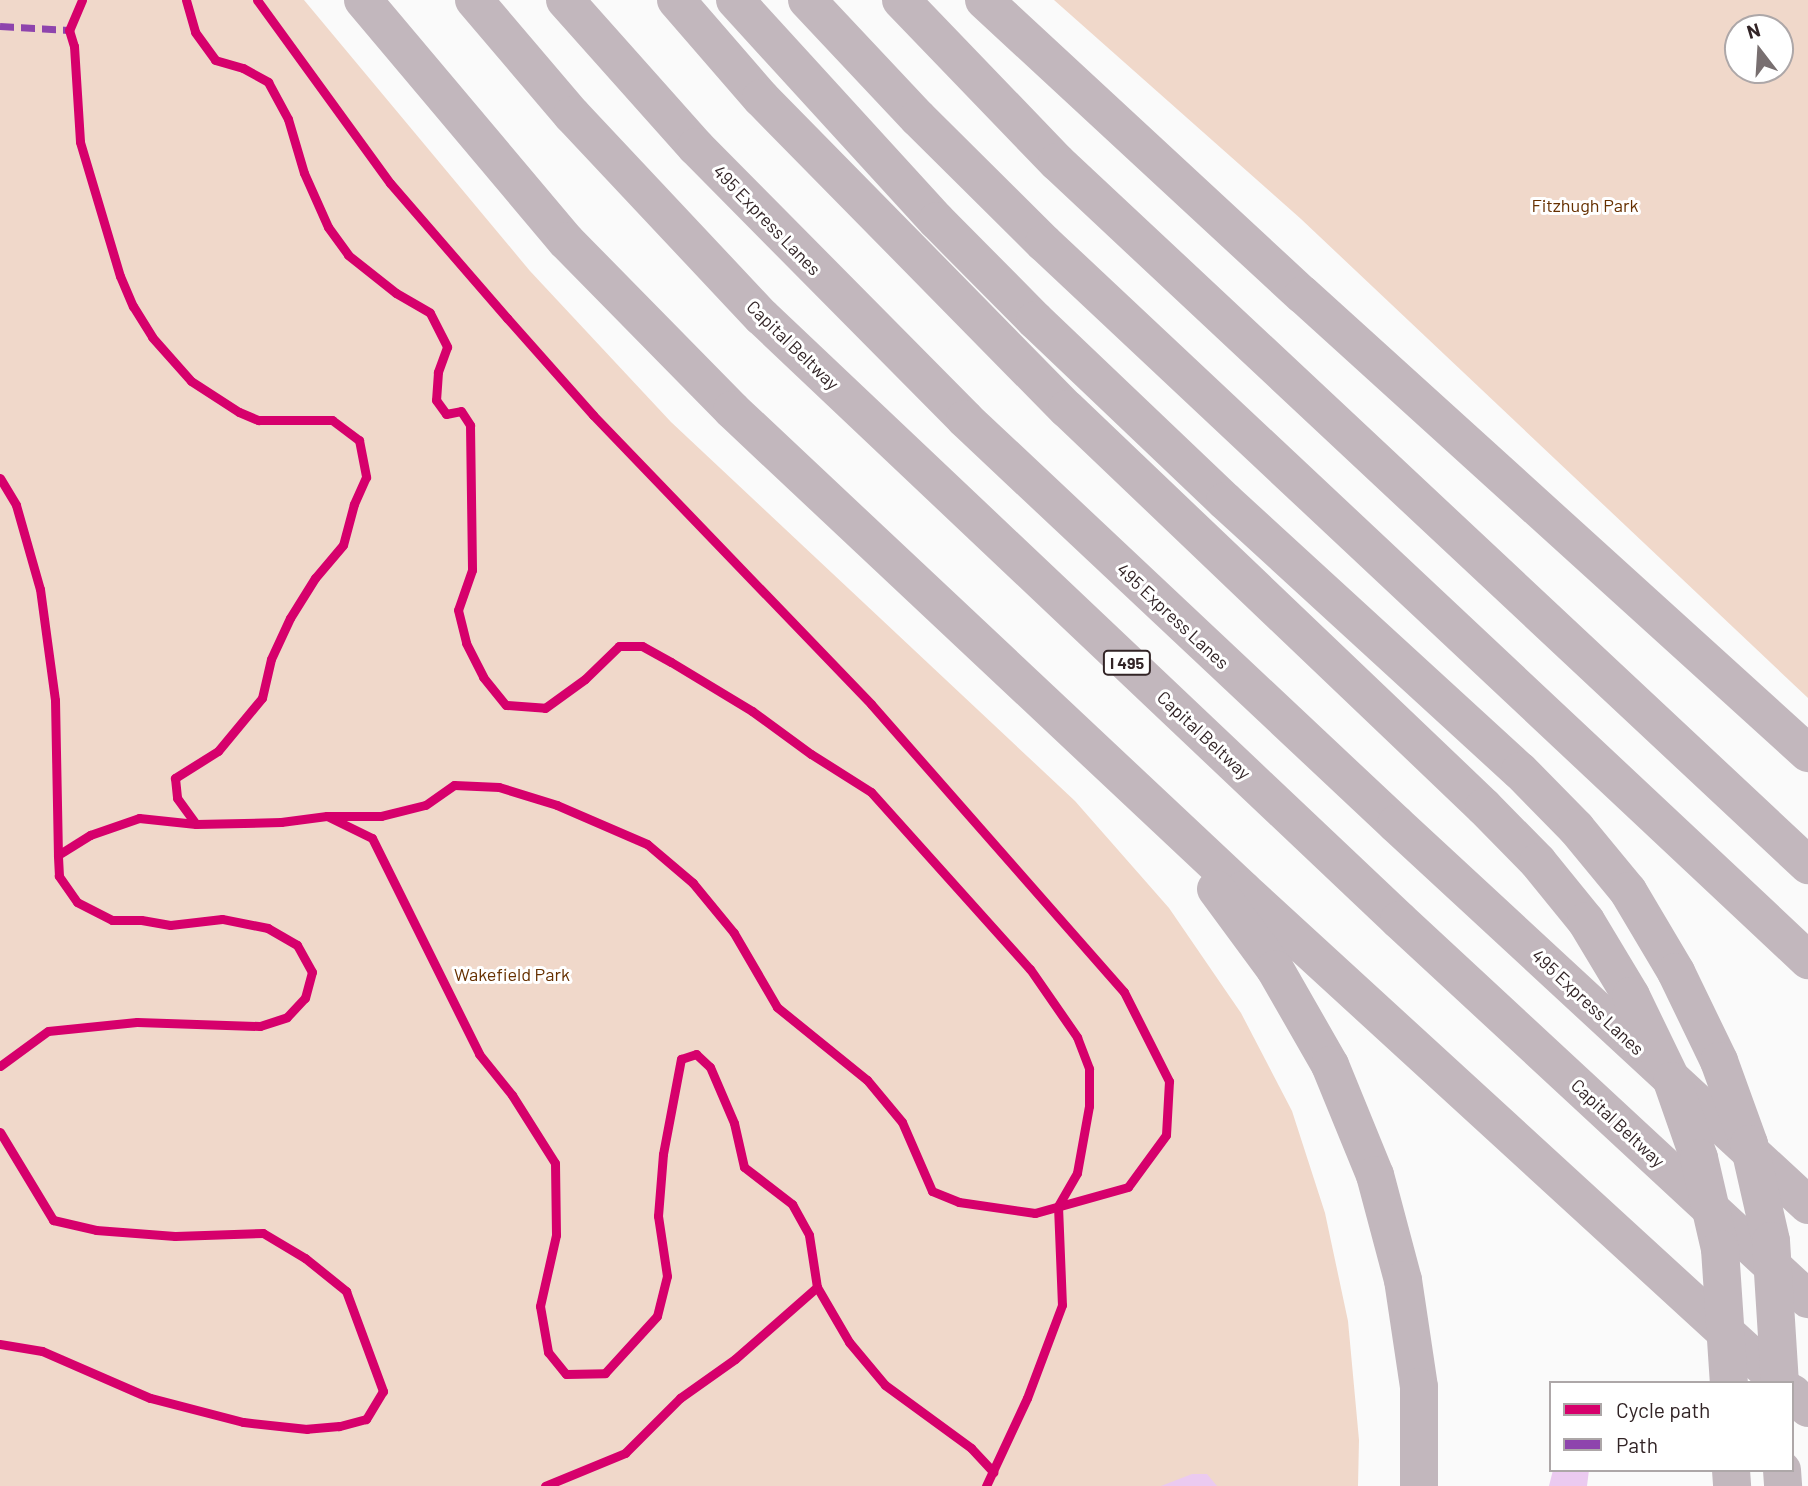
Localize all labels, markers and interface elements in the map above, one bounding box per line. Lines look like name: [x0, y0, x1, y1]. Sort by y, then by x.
north arrow: [1724, 14, 1794, 84]
text: N: [1744, 18, 1763, 43]
street label: 495 Express Lanes: [709, 160, 825, 280]
park label: Fitzhugh Park: [1531, 194, 1639, 216]
street label: Capital Beltway: [742, 296, 844, 394]
street label: 495 Express Lanes: [1113, 559, 1233, 673]
road number: I 495: [1102, 650, 1152, 676]
street label: Capital Beltway: [1153, 686, 1255, 784]
street label: 495 Express Lanes: [1528, 945, 1648, 1059]
park label: Wakefield Park: [454, 963, 570, 985]
street label: Capital Beltway: [1567, 1074, 1669, 1172]
legend: [1549, 1381, 1794, 1472]
text: Cycle path: [1616, 1397, 1710, 1422]
text: Path: [1616, 1432, 1658, 1457]

